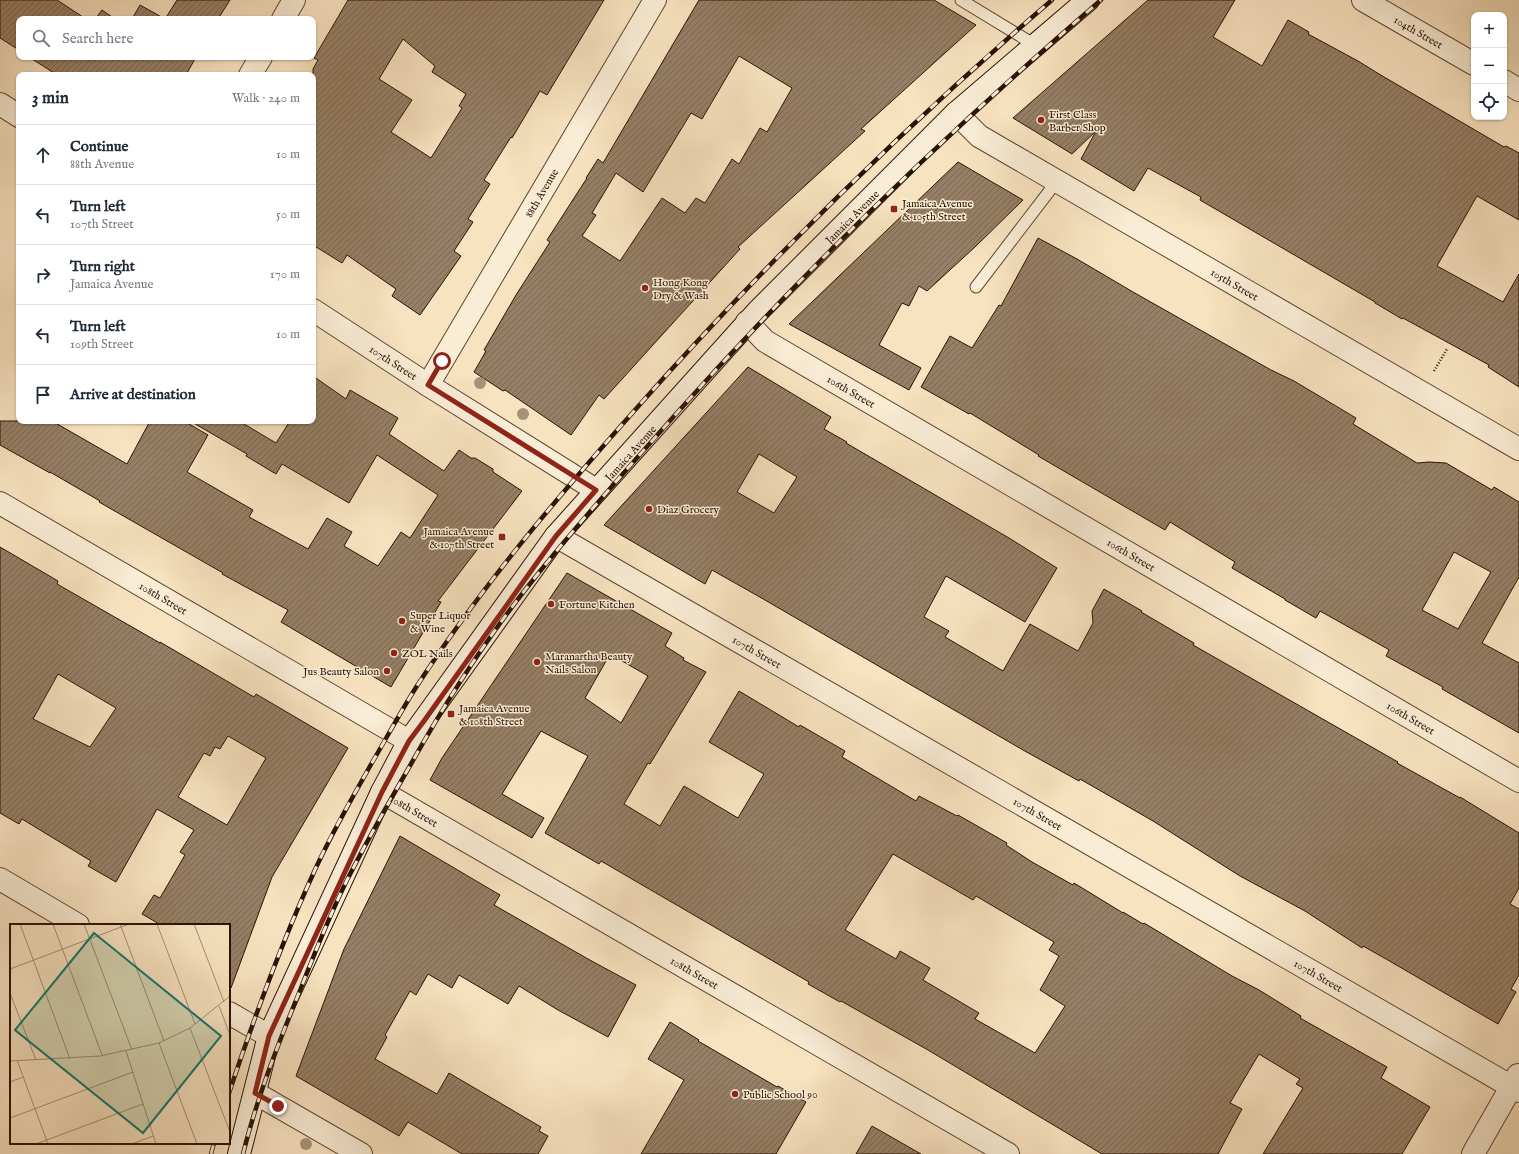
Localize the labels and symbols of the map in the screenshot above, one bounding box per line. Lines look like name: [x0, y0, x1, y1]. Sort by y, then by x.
street label: 104th Street: [1391, 13, 1445, 53]
place label: First Class Barber Shop: [1049, 108, 1106, 135]
marker: First Class Barber Shop: [1036, 115, 1046, 125]
street label: 88th Avenue: [522, 166, 562, 220]
street label: Jamaica Avenue: [821, 188, 883, 249]
place label: Jamaica Avenue & 105th Street: [900, 197, 973, 224]
marker: Jamaica Avenue & 105th Street: [889, 204, 899, 214]
street label: 105th Street: [1208, 266, 1261, 304]
place label: Hong Kong Dry & Wash: [653, 276, 709, 303]
marker: Hong Kong Dry & Wash: [640, 283, 650, 293]
street label: 107th Street: [366, 343, 420, 384]
route start: [433, 352, 451, 370]
street label: 106th Street: [824, 373, 878, 412]
street label: Jamaica Avenue: [601, 423, 660, 486]
place label: Diaz Grocery: [657, 503, 720, 517]
marker: Diaz Grocery: [644, 504, 654, 514]
place label: Jamaica Avenue & 107th Street: [421, 525, 494, 552]
marker: Jamaica Avenue & 107th Street: [497, 532, 507, 542]
street label: 106th Street: [1104, 536, 1157, 575]
street label: 108th Street: [136, 579, 190, 618]
place label: Fortune Kitchen: [559, 598, 635, 612]
marker: Fortune Kitchen: [546, 599, 556, 609]
place label: Super Liquor & Wine: [410, 609, 471, 636]
marker: Super Liquor & Wine: [397, 616, 407, 626]
street label: 107th Street: [730, 633, 784, 672]
place label: ZOL Nails: [402, 647, 453, 661]
marker: ZOL Nails: [389, 648, 399, 658]
place label: Maranartha Beauty Nails Salon: [545, 650, 633, 677]
marker: Maranartha Beauty Nails Salon: [532, 657, 542, 667]
place label: Jus Beauty Salon: [301, 665, 379, 679]
marker: Jus Beauty Salon: [382, 666, 392, 676]
street label: 106th Street: [1384, 699, 1437, 738]
place label: Jamaica Avenue & 108th Street: [457, 702, 530, 729]
marker: Jamaica Avenue & 108th Street: [446, 709, 456, 719]
street label: 108th Street: [387, 792, 440, 831]
street label: 107th Street: [1010, 795, 1064, 834]
inset map: [10, 924, 230, 1144]
street label: 108th Street: [667, 954, 721, 993]
street label: 107th Street: [1291, 957, 1345, 996]
place label: Public School 90: [743, 1088, 818, 1102]
marker: Public School 90: [730, 1089, 740, 1099]
route end: [269, 1097, 287, 1115]

